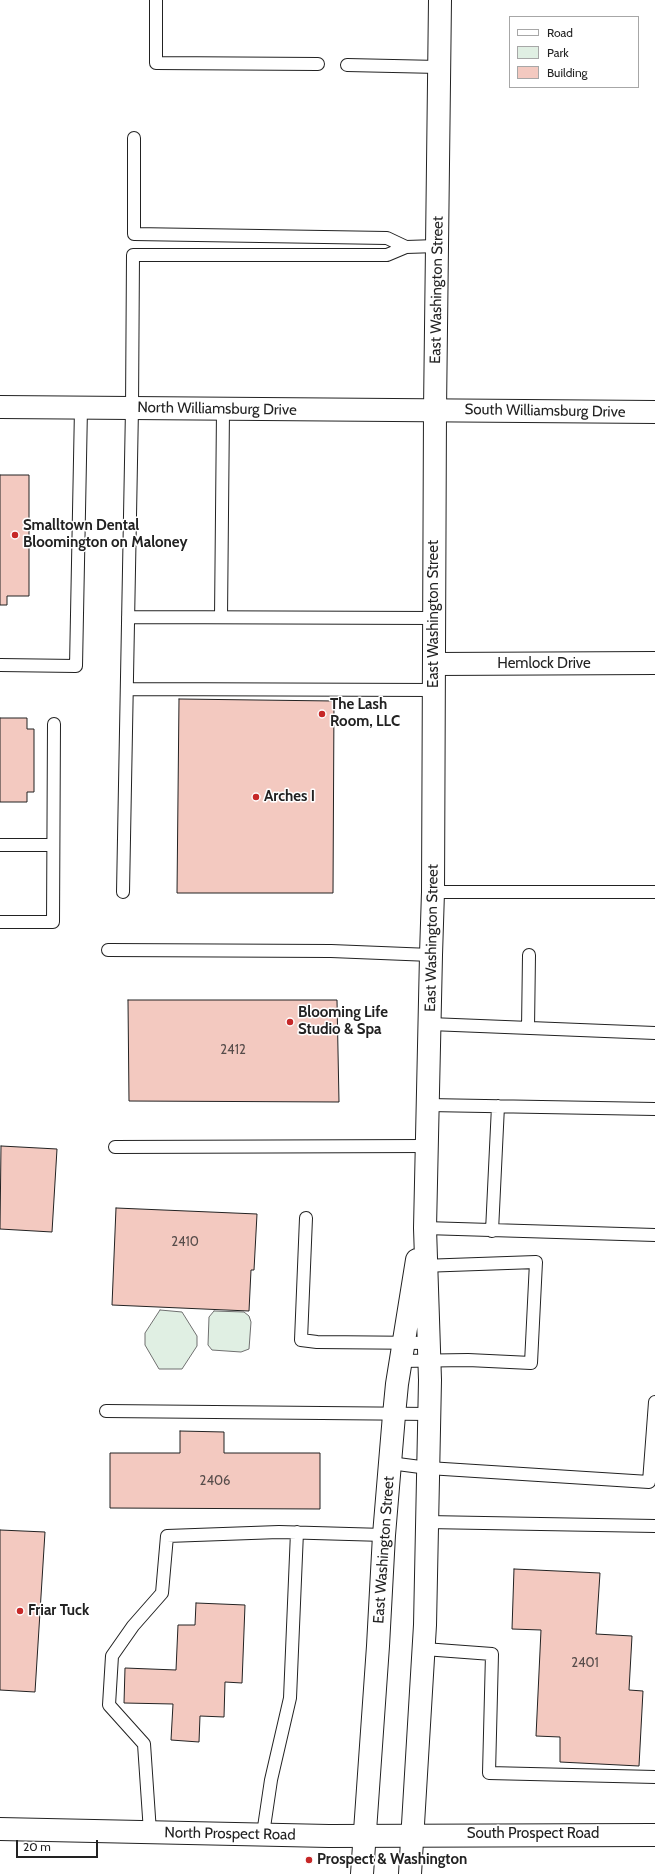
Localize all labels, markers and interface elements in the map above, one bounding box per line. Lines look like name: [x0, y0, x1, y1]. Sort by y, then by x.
legend: [509, 16, 639, 88]
text: Road: [547, 25, 573, 40]
text: Park: [547, 45, 569, 60]
text: Building: [547, 65, 588, 80]
street label: East Washington Street: [427, 216, 447, 364]
street label: North Williamsburg Drive: [137, 399, 297, 419]
street label: South Williamsburg Drive: [464, 401, 626, 421]
place label: Smalltown Dental Bloomington on Maloney: [23, 517, 188, 552]
marker: Smalltown Dental Bloomington on Maloney: [10, 530, 20, 540]
street label: East Washington Street: [425, 540, 443, 688]
street label: Hemlock Drive: [497, 655, 591, 673]
place label: The Lash Room, LLC: [330, 696, 400, 731]
marker: The Lash Room, LLC: [317, 709, 327, 719]
place label: Arches I: [264, 788, 315, 806]
marker: Arches I: [251, 792, 261, 802]
street label: East Washington Street: [422, 864, 442, 1012]
place label: Blooming Life Studio & Spa: [298, 1004, 388, 1039]
marker: Blooming Life Studio & Spa: [285, 1017, 295, 1027]
house number: 2412: [220, 1042, 246, 1058]
house number: 2410: [171, 1234, 199, 1250]
house number: 2406: [200, 1473, 230, 1489]
street label: East Washington Street: [370, 1476, 398, 1624]
place label: Friar Tuck: [28, 1602, 89, 1620]
marker: Friar Tuck: [15, 1606, 25, 1616]
house number: 2401: [571, 1655, 599, 1671]
street label: North Prospect Road: [164, 1824, 296, 1844]
street label: South Prospect Road: [467, 1825, 599, 1843]
scale bar: [18, 1832, 100, 1858]
text: 20 m: [23, 1839, 51, 1854]
place label: Prospect & Washington: [317, 1851, 467, 1869]
marker: Prospect & Washington: [304, 1855, 314, 1865]

